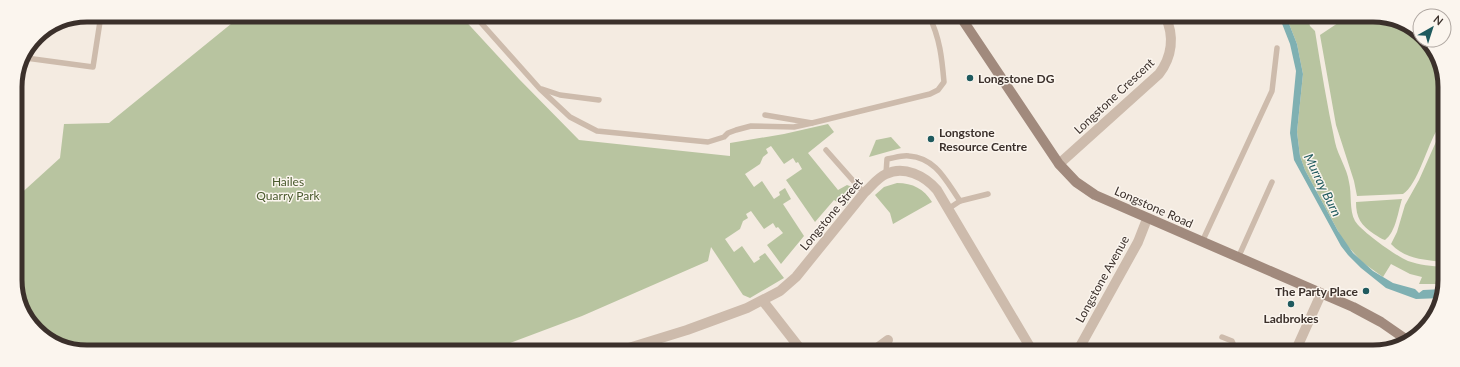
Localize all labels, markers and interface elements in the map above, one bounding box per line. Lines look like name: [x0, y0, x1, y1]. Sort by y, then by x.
north arrow: [1412, 8, 1452, 48]
text: N: [1431, 12, 1446, 28]
street label: Longstone Crescent: [1071, 54, 1158, 137]
place label: Longstone DG: [978, 71, 1055, 86]
marker: Longstone DG: [965, 73, 975, 83]
place label: Longstone Resource Centre: [939, 125, 1028, 154]
marker: Longstone Resource Centre: [926, 134, 936, 144]
water label: Murray Burn: [1301, 151, 1345, 219]
park label: Hailes Quarry Park: [256, 174, 321, 203]
street label: Longstone Street: [797, 174, 866, 253]
street label: Longstone Road: [1112, 183, 1196, 231]
street label: Longstone Avenue: [1072, 233, 1132, 325]
place label: The Party Place: [1275, 284, 1359, 299]
marker: The Party Place: [1361, 286, 1371, 296]
marker: Ladbrokes: [1286, 299, 1296, 309]
place label: Ladbrokes: [1264, 311, 1318, 326]

